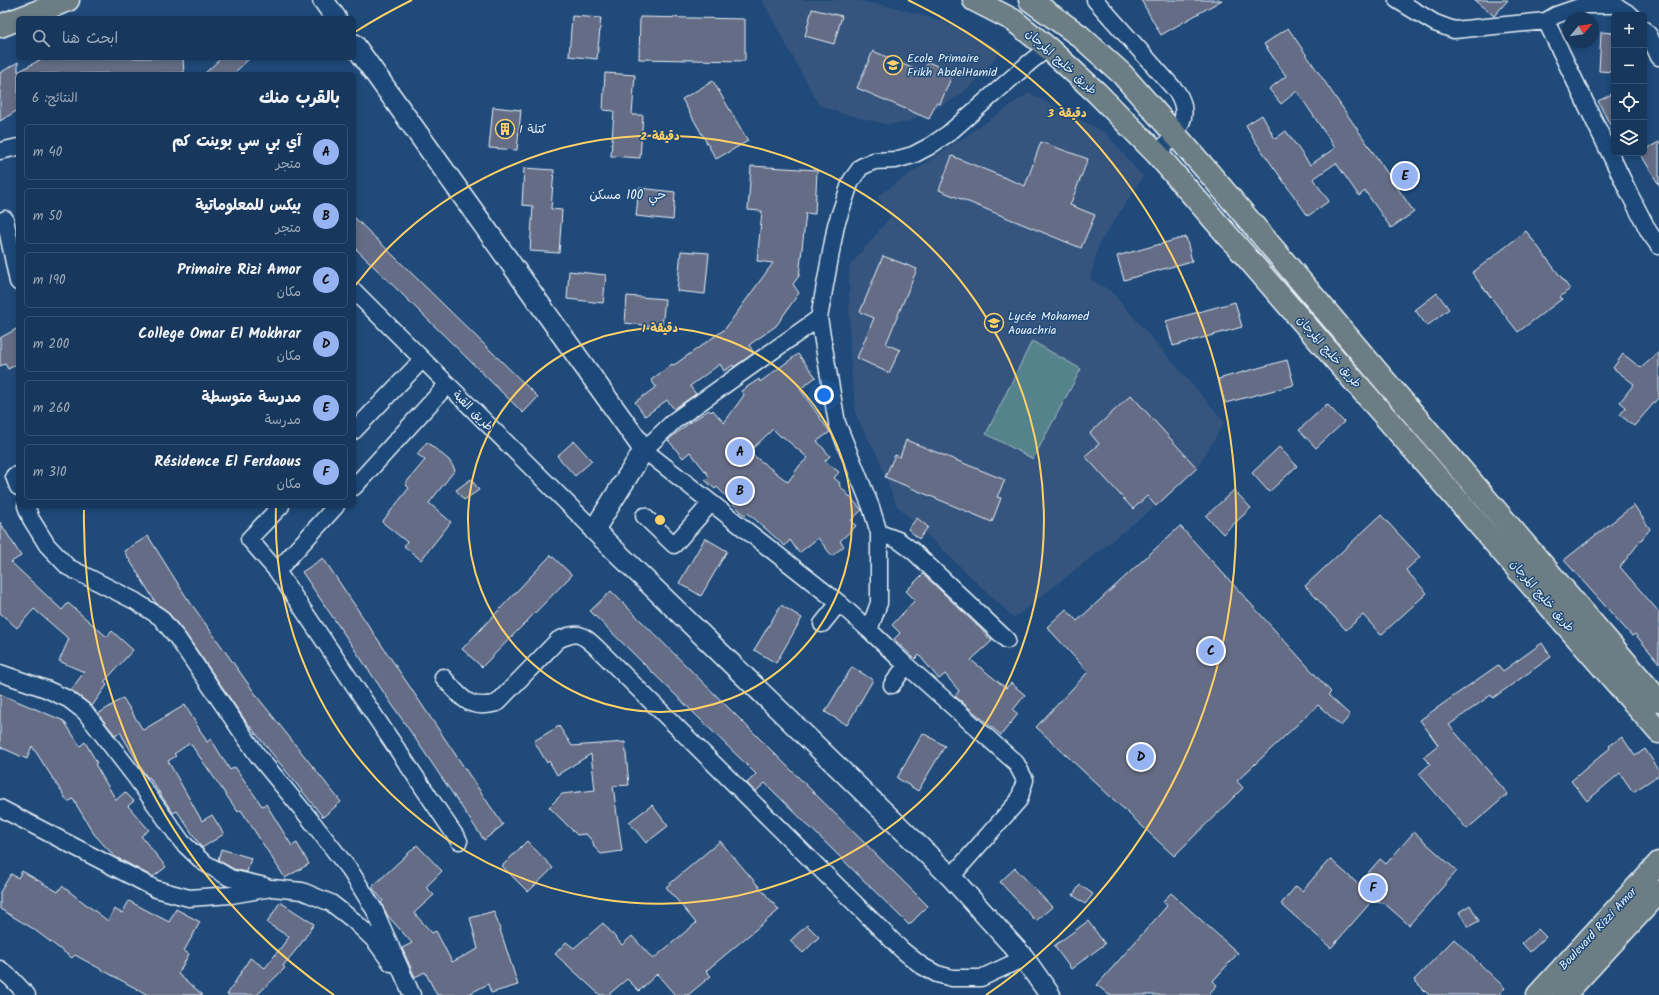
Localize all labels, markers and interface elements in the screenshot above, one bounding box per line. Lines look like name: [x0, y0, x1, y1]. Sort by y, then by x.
north arrow: [1563, 12, 1599, 48]
map controls: [1611, 12, 1647, 156]
button: +: [1611, 12, 1647, 48]
search box: [16, 16, 356, 60]
street label: طريق خليج المرجان: [1021, 25, 1101, 99]
icon: search: [30, 27, 52, 49]
text: ابحث هنا: [62, 27, 118, 51]
button: −: [1611, 48, 1647, 84]
place label: Ecole Primaire Frikh AbdelHamid: [907, 49, 998, 82]
school or university icon: Ecole Primaire Frikh AbdelHamid: [882, 54, 904, 76]
button: locate: [1611, 84, 1647, 120]
text: بالقرب منك: [259, 85, 340, 112]
text: النتائج: 6: [32, 88, 78, 109]
text: 3 دقيقة: [1047, 104, 1087, 123]
building icon: كتلة 1: [494, 118, 516, 140]
place label: كتلة 1: [519, 120, 547, 139]
button: layers: [1611, 120, 1647, 156]
text: 2 دقيقة: [640, 127, 680, 146]
text: آي بي سي بوينت كم: [172, 130, 301, 154]
text: 40 m: [33, 142, 62, 163]
text: A: [322, 142, 330, 163]
text: متجر: [276, 154, 301, 175]
pin: E: [1392, 161, 1418, 191]
district label: حي 100 مسكن: [589, 185, 667, 206]
text: بيكس للمعلوماتية: [195, 194, 301, 218]
text: 50 m: [33, 206, 62, 227]
text: B: [322, 206, 330, 227]
text: متجر: [276, 218, 301, 239]
text: Primaire Rizi Amor: [177, 258, 301, 282]
text: 190 m: [33, 270, 66, 291]
text: C: [322, 270, 330, 291]
text: مكان: [277, 282, 301, 303]
place label: Lycée Mohamed Aouachria: [1008, 307, 1090, 340]
street label: طريق خليج المرجان: [1292, 311, 1366, 393]
school or university icon: Lycée Mohamed Aouachria: [983, 312, 1005, 334]
text: 1 دقيقة: [642, 319, 678, 338]
text: College Omar El Mokhrar: [138, 322, 301, 346]
text: 200 m: [33, 334, 69, 355]
text: D: [322, 334, 330, 355]
text: مكان: [277, 346, 301, 367]
your location: [814, 385, 834, 405]
text: مدرسة متوسطة: [201, 386, 301, 410]
street label: طريق القبة: [448, 386, 498, 436]
text: 260 m: [33, 398, 70, 419]
text: E: [322, 398, 330, 419]
text: مدرسة: [265, 410, 301, 431]
pin: A: [727, 437, 753, 467]
text: Résidence El Ferdaous: [154, 450, 301, 474]
text: 310 m: [33, 462, 67, 483]
text: F: [322, 462, 330, 483]
text: مكان: [277, 474, 301, 495]
pin: B: [727, 476, 753, 506]
centre of rings: [653, 513, 667, 527]
street label: طريق خليج المرجان: [1505, 555, 1579, 637]
pin: C: [1198, 636, 1224, 666]
pin: D: [1128, 742, 1154, 772]
pin: F: [1360, 873, 1386, 903]
street label: Boulevard Rizzi Amor: [1555, 883, 1642, 975]

